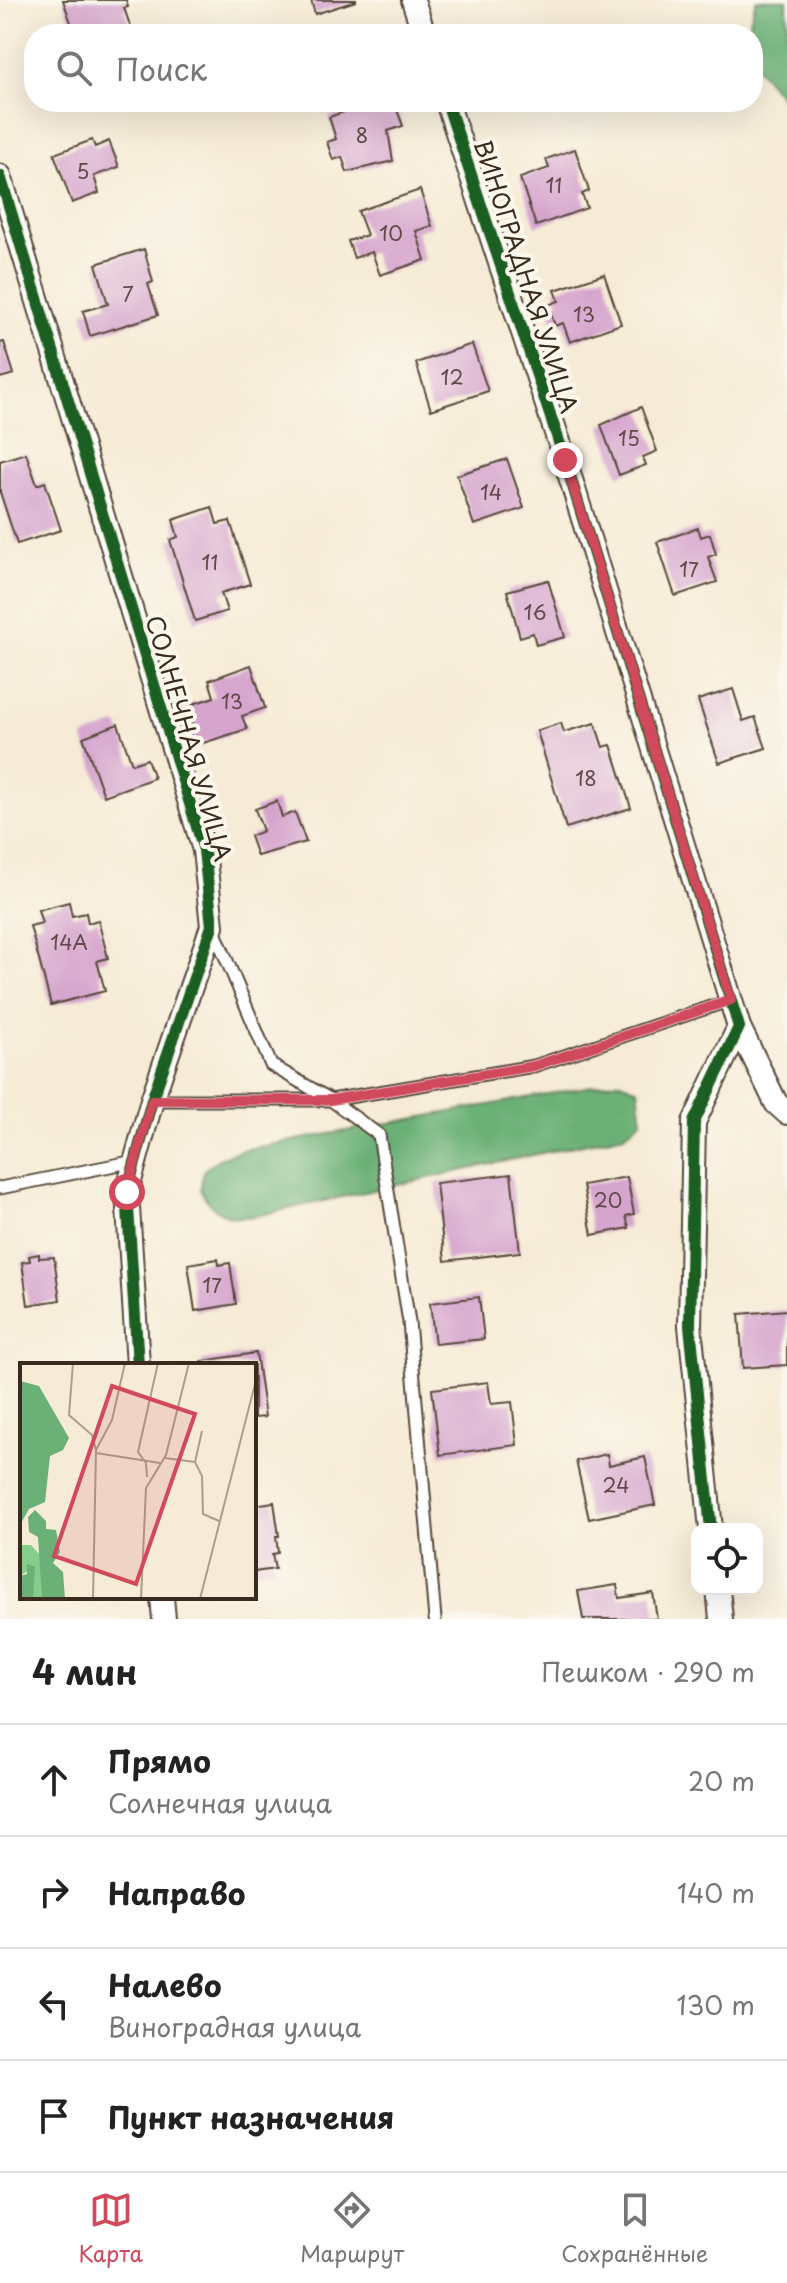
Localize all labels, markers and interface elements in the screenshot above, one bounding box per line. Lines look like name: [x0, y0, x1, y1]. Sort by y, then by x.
search box: [24, 24, 763, 112]
icon: search: [52, 46, 96, 90]
text: Поиск: [116, 46, 207, 91]
house number: 8: [356, 120, 368, 150]
street label: ВИНОГРАДНАЯ УЛИЦА: [466, 134, 588, 418]
house number: 5: [77, 156, 89, 186]
house number: 11: [546, 170, 562, 200]
house number: 10: [379, 218, 403, 248]
house number: 7: [122, 279, 134, 309]
house number: 13: [573, 299, 595, 329]
house number: 12: [440, 362, 464, 392]
house number: 15: [618, 423, 640, 453]
route end: [547, 442, 583, 478]
house number: 14: [480, 477, 502, 507]
house number: 11: [202, 547, 218, 577]
house number: 17: [679, 554, 699, 584]
house number: 16: [524, 597, 547, 627]
street label: СОЛНЕЧНАЯ УЛИЦА: [138, 611, 242, 865]
house number: 13: [221, 686, 243, 716]
house number: 18: [575, 763, 597, 793]
house number: 14А: [50, 927, 88, 957]
route start: [109, 1174, 145, 1210]
house number: 20: [594, 1185, 622, 1215]
house number: 17: [202, 1270, 222, 1300]
inset map: [20, 1363, 256, 1599]
house number: 24: [603, 1470, 629, 1500]
map controls: [691, 1523, 763, 1595]
button: locate: [691, 1523, 763, 1595]
text: 4 мин: [32, 1645, 137, 1697]
text: Пешком · 290 m: [541, 1652, 755, 1691]
text: Прямо: [108, 1738, 211, 1783]
icon: ahead: [32, 1758, 76, 1802]
text: 20 m: [688, 1761, 755, 1800]
text: Солнечная улица: [108, 1783, 332, 1822]
icon: right: [32, 1870, 76, 1914]
text: Направо: [108, 1870, 246, 1915]
text: 140 m: [677, 1873, 755, 1912]
text: Налево: [108, 1962, 222, 2007]
icon: left: [32, 1982, 76, 2026]
text: 130 m: [676, 1985, 755, 2024]
text: Виноградная улица: [108, 2007, 361, 2046]
icon: arrive: [32, 2094, 76, 2138]
text: Пункт назначения: [108, 2094, 394, 2139]
tab: Карта: [79, 2188, 143, 2269]
tab: Маршрут: [300, 2188, 404, 2269]
tab: Сохранённые: [561, 2188, 708, 2269]

